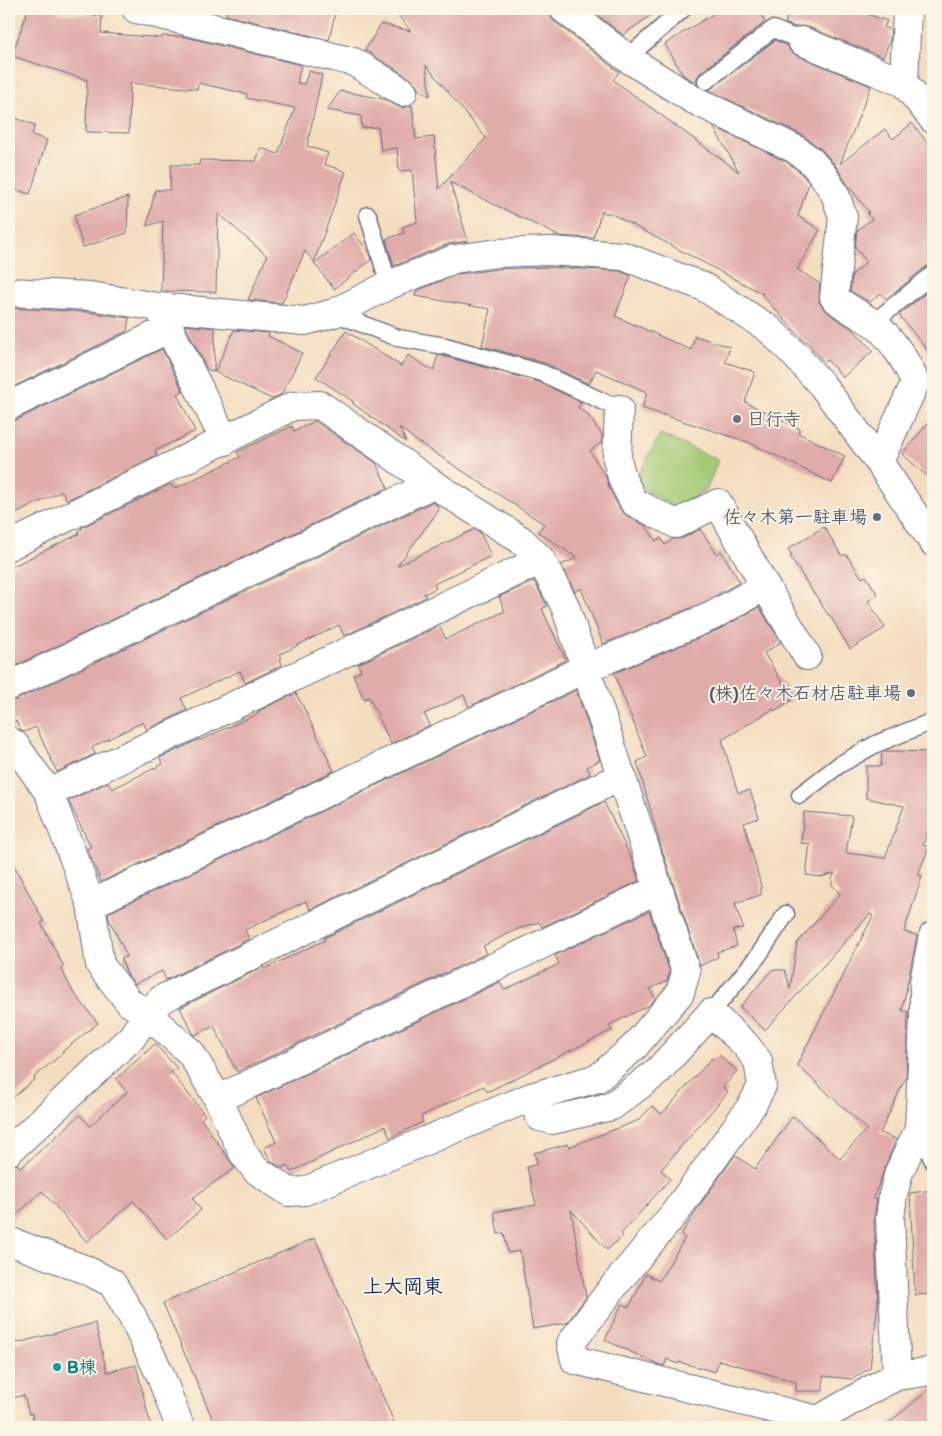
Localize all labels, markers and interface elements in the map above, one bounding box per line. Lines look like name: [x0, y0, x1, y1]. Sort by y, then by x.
place label: 日行寺: [747, 408, 801, 430]
marker: 日行寺: [731, 413, 743, 425]
place label: 佐々木第一駐車場: [723, 506, 867, 528]
marker: 佐々木第一駐車場: [871, 511, 883, 523]
place label: (株)佐々木石材店駐車場: [709, 682, 901, 704]
marker: (株)佐々木石材店駐車場: [905, 687, 917, 699]
district label: 上大岡東: [363, 1274, 443, 1298]
place label: B棟: [67, 1356, 97, 1378]
marker: B棟: [51, 1361, 63, 1373]

